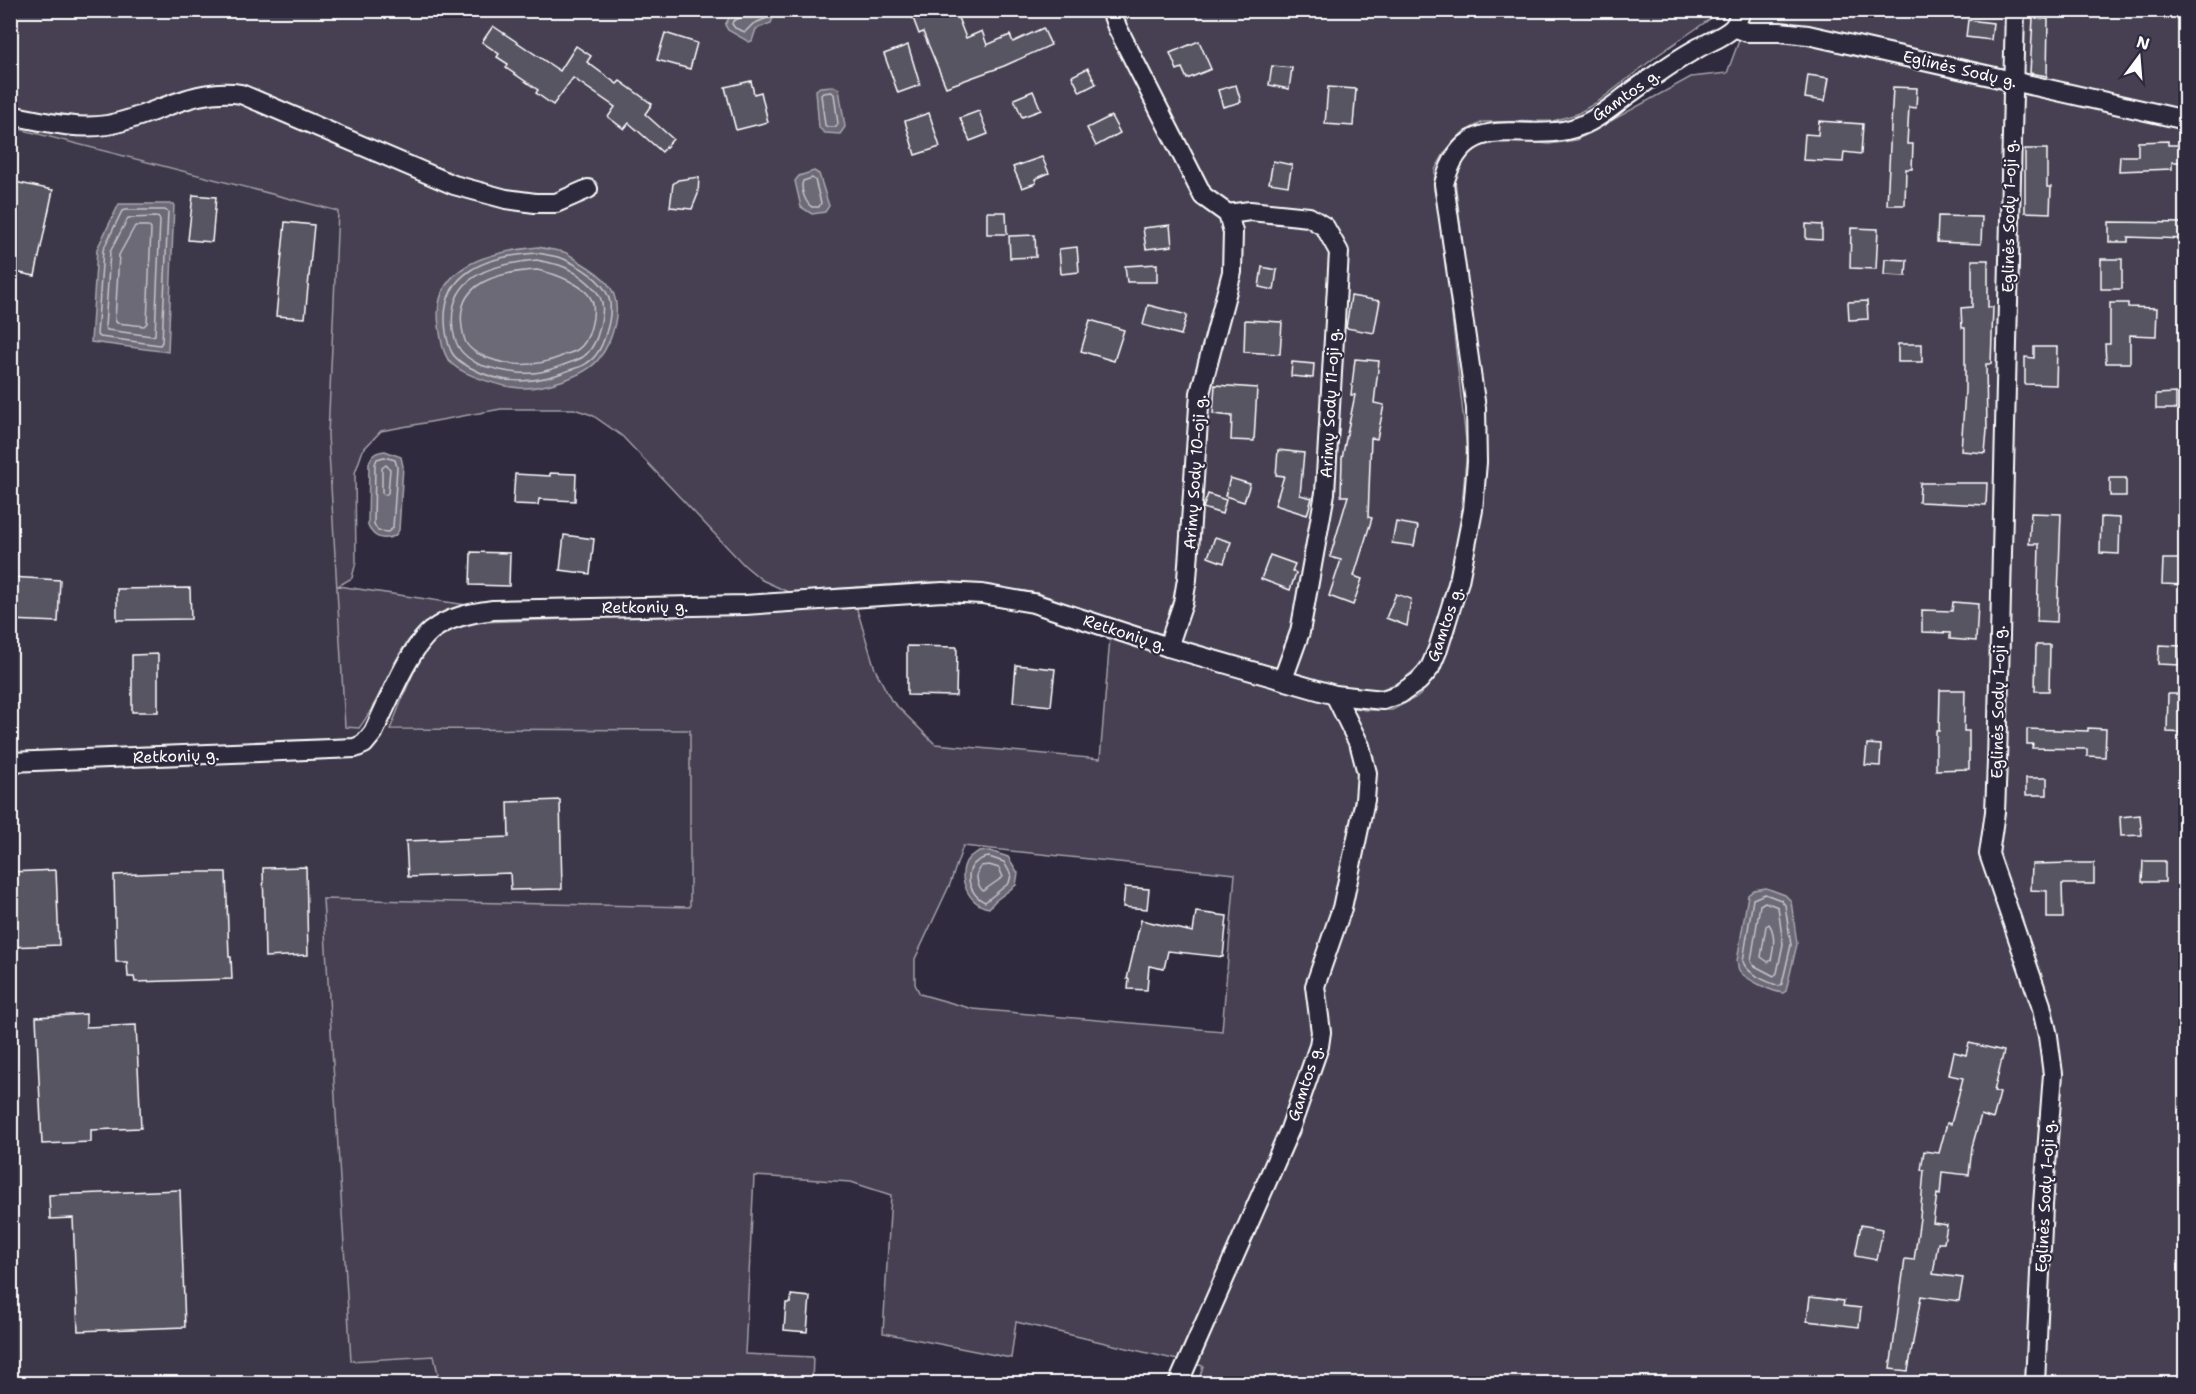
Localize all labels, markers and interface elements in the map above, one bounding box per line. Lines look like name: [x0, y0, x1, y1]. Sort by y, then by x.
north arrow: [2109, 27, 2169, 87]
text: N: [2134, 31, 2152, 55]
street label: Eglinės Sodų g.: [1901, 46, 2019, 92]
street label: Gamtos g.: [1588, 64, 1664, 126]
street label: Eglinės Sodų 1-oji g.: [1997, 139, 2021, 293]
street label: Arimų Sodų 11-oji g.: [1316, 327, 1344, 479]
street label: Arimų Sodų 10-oji g.: [1179, 394, 1211, 550]
street label: Gamtos g.: [1422, 583, 1468, 665]
street label: Retkonių g.: [602, 596, 688, 618]
street label: Retkonių g.: [1081, 610, 1169, 656]
street label: Eglinės Sodų 1-oji g.: [1986, 625, 2010, 779]
street label: Retkonių g.: [132, 744, 220, 768]
street label: Gamtos g.: [1283, 1042, 1327, 1124]
street label: Eglinės Sodų 1-oji g.: [2031, 1119, 2059, 1273]

